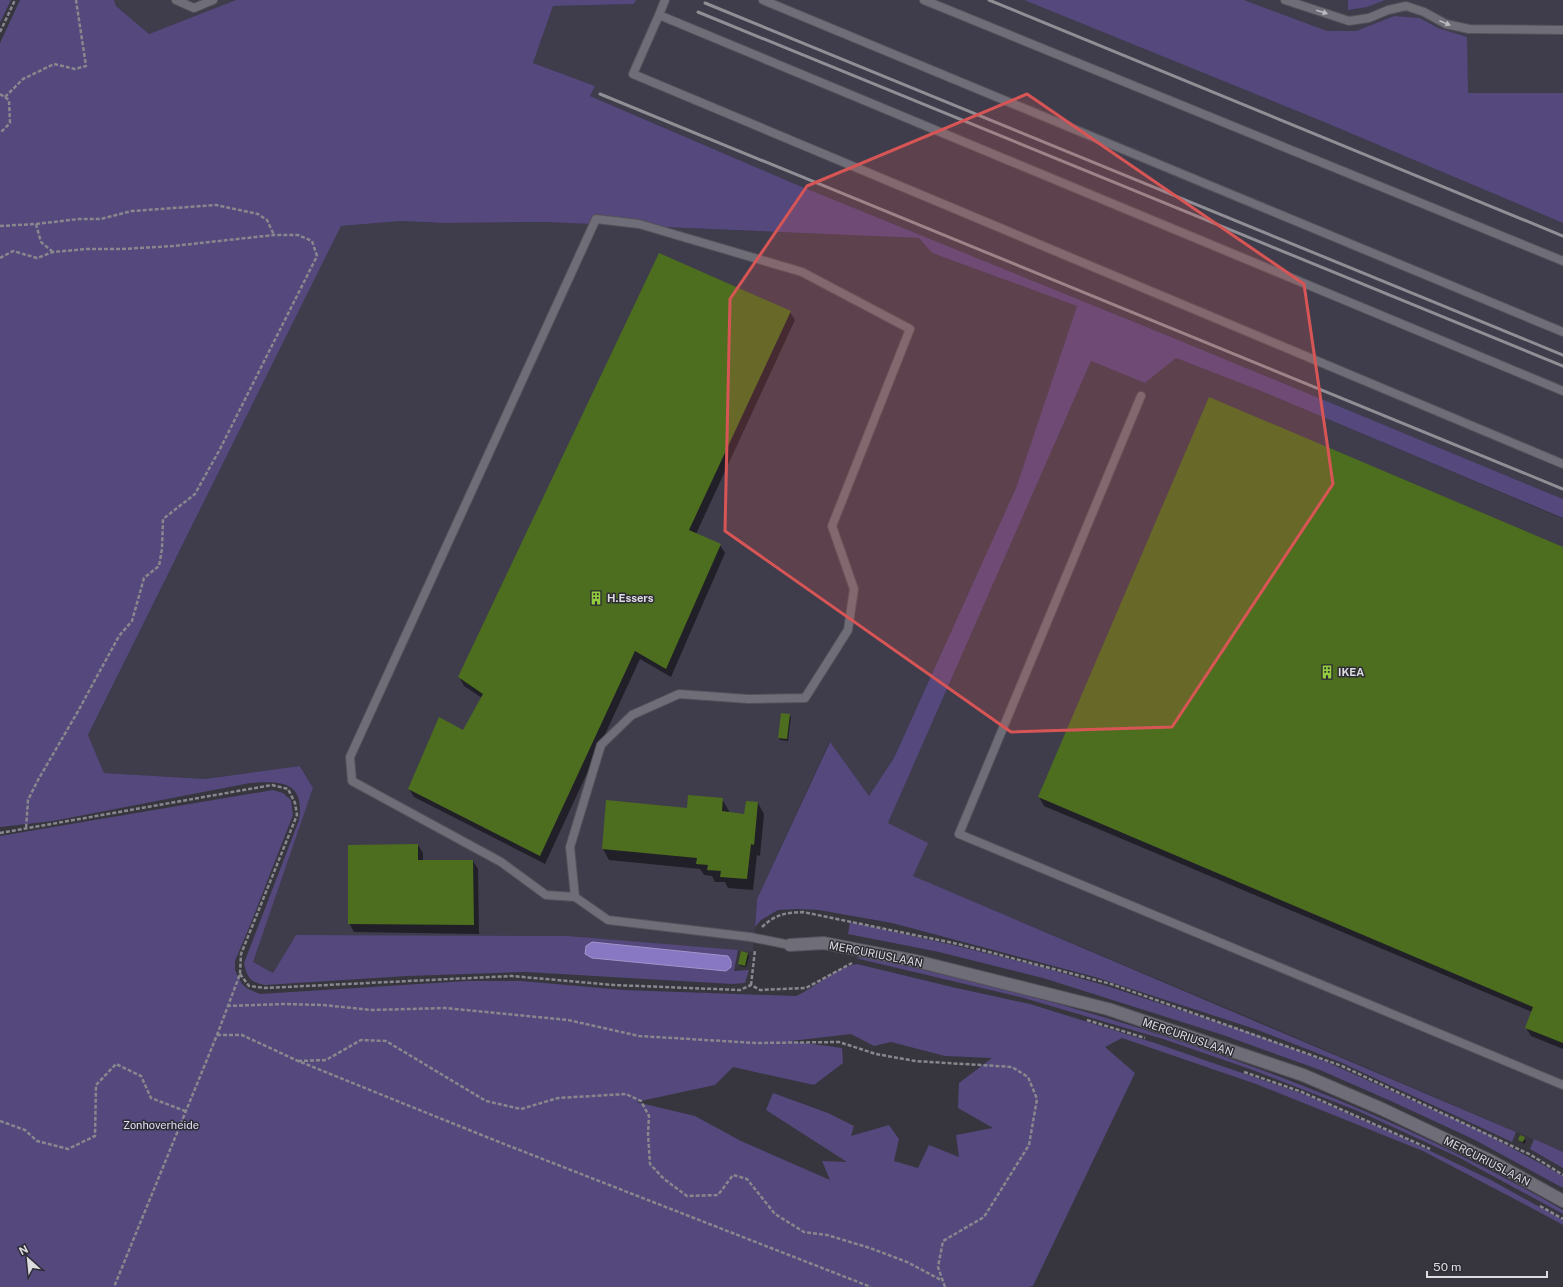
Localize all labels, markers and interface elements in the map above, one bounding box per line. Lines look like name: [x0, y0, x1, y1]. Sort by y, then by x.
one-way arrow: [1317, 9, 1329, 15]
one-way arrow: [1440, 20, 1452, 26]
building icon: H.Essers: [588, 590, 604, 606]
place label: H.Essers: [607, 592, 654, 604]
building icon: IKEA: [1319, 664, 1335, 680]
place label: IKEA: [1338, 666, 1364, 678]
street label: MERCURIUSLAAN: [828, 939, 924, 969]
street label: MERCURIUSLAAN: [1141, 1016, 1235, 1058]
park label: Zonhoverheide: [123, 1119, 199, 1131]
street label: MERCURIUSLAAN: [1442, 1134, 1532, 1188]
north arrow: [8, 1239, 48, 1279]
text: N: [17, 1243, 30, 1257]
scale bar: [1427, 1253, 1547, 1279]
text: 50 m: [1433, 1260, 1461, 1274]

